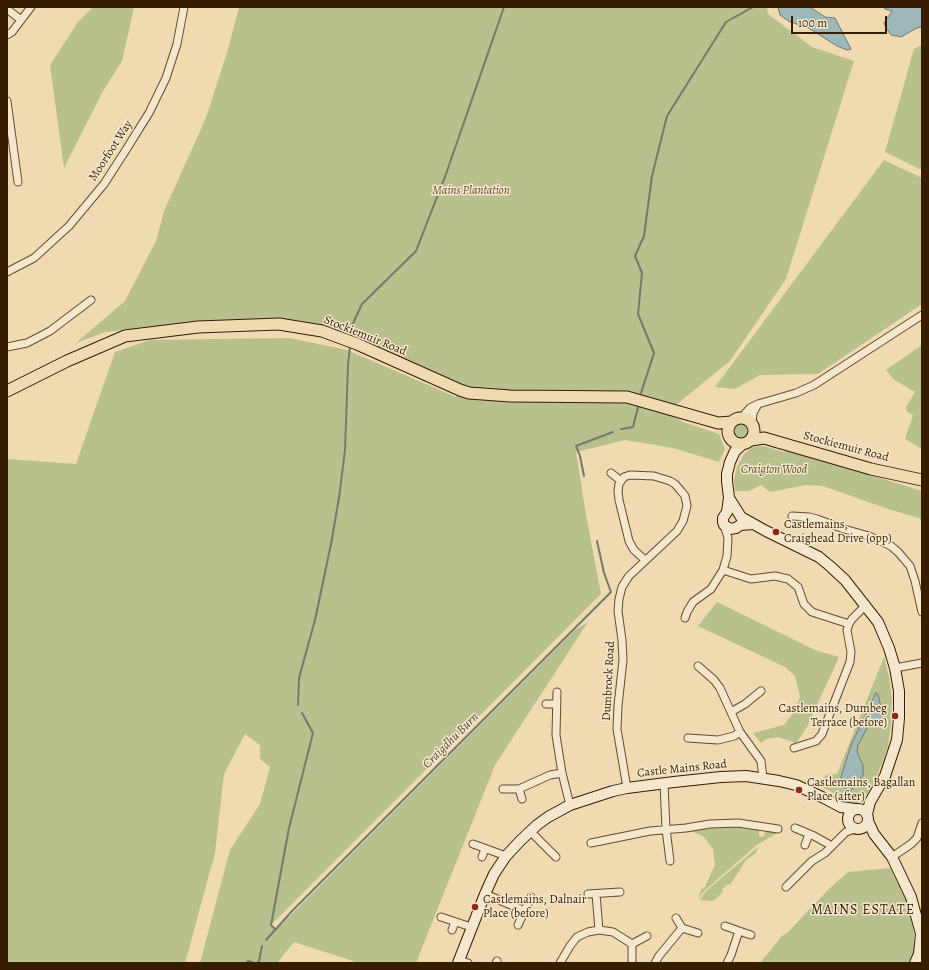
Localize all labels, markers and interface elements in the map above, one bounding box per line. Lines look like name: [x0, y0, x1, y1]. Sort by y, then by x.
scale bar: [793, 8, 889, 34]
text: 100 m: [798, 15, 827, 31]
street label: Moorfoot Way: [86, 118, 136, 184]
park label: Mains Plantation: [432, 184, 510, 198]
street label: Stockiemuir Road: [322, 313, 408, 359]
street label: Stockiemuir Road: [802, 429, 890, 465]
park label: Craigton Wood: [741, 463, 807, 477]
place label: Castlemains, Craighead Drive (opp): [784, 518, 891, 546]
marker: Castlemains, Craighead Drive (opp): [771, 527, 781, 537]
street label: Dumbrock Road: [600, 641, 618, 721]
place label: Castlemains, Dumbeg Terrace (before): [779, 702, 887, 730]
water label: Craigdhu Burn: [420, 710, 482, 772]
marker: Castlemains, Dumbeg Terrace (before): [890, 711, 900, 721]
street label: Castle Mains Road: [636, 757, 728, 781]
place label: Castlemains, Bagallan Place (after): [807, 776, 915, 804]
marker: Castlemains, Bagallan Place (after): [794, 785, 804, 795]
place label: Castlemains, Dalnair Place (before): [483, 893, 586, 921]
marker: Castlemains, Dalnair Place (before): [470, 902, 480, 912]
district label: MAINS ESTATE: [811, 903, 915, 919]

